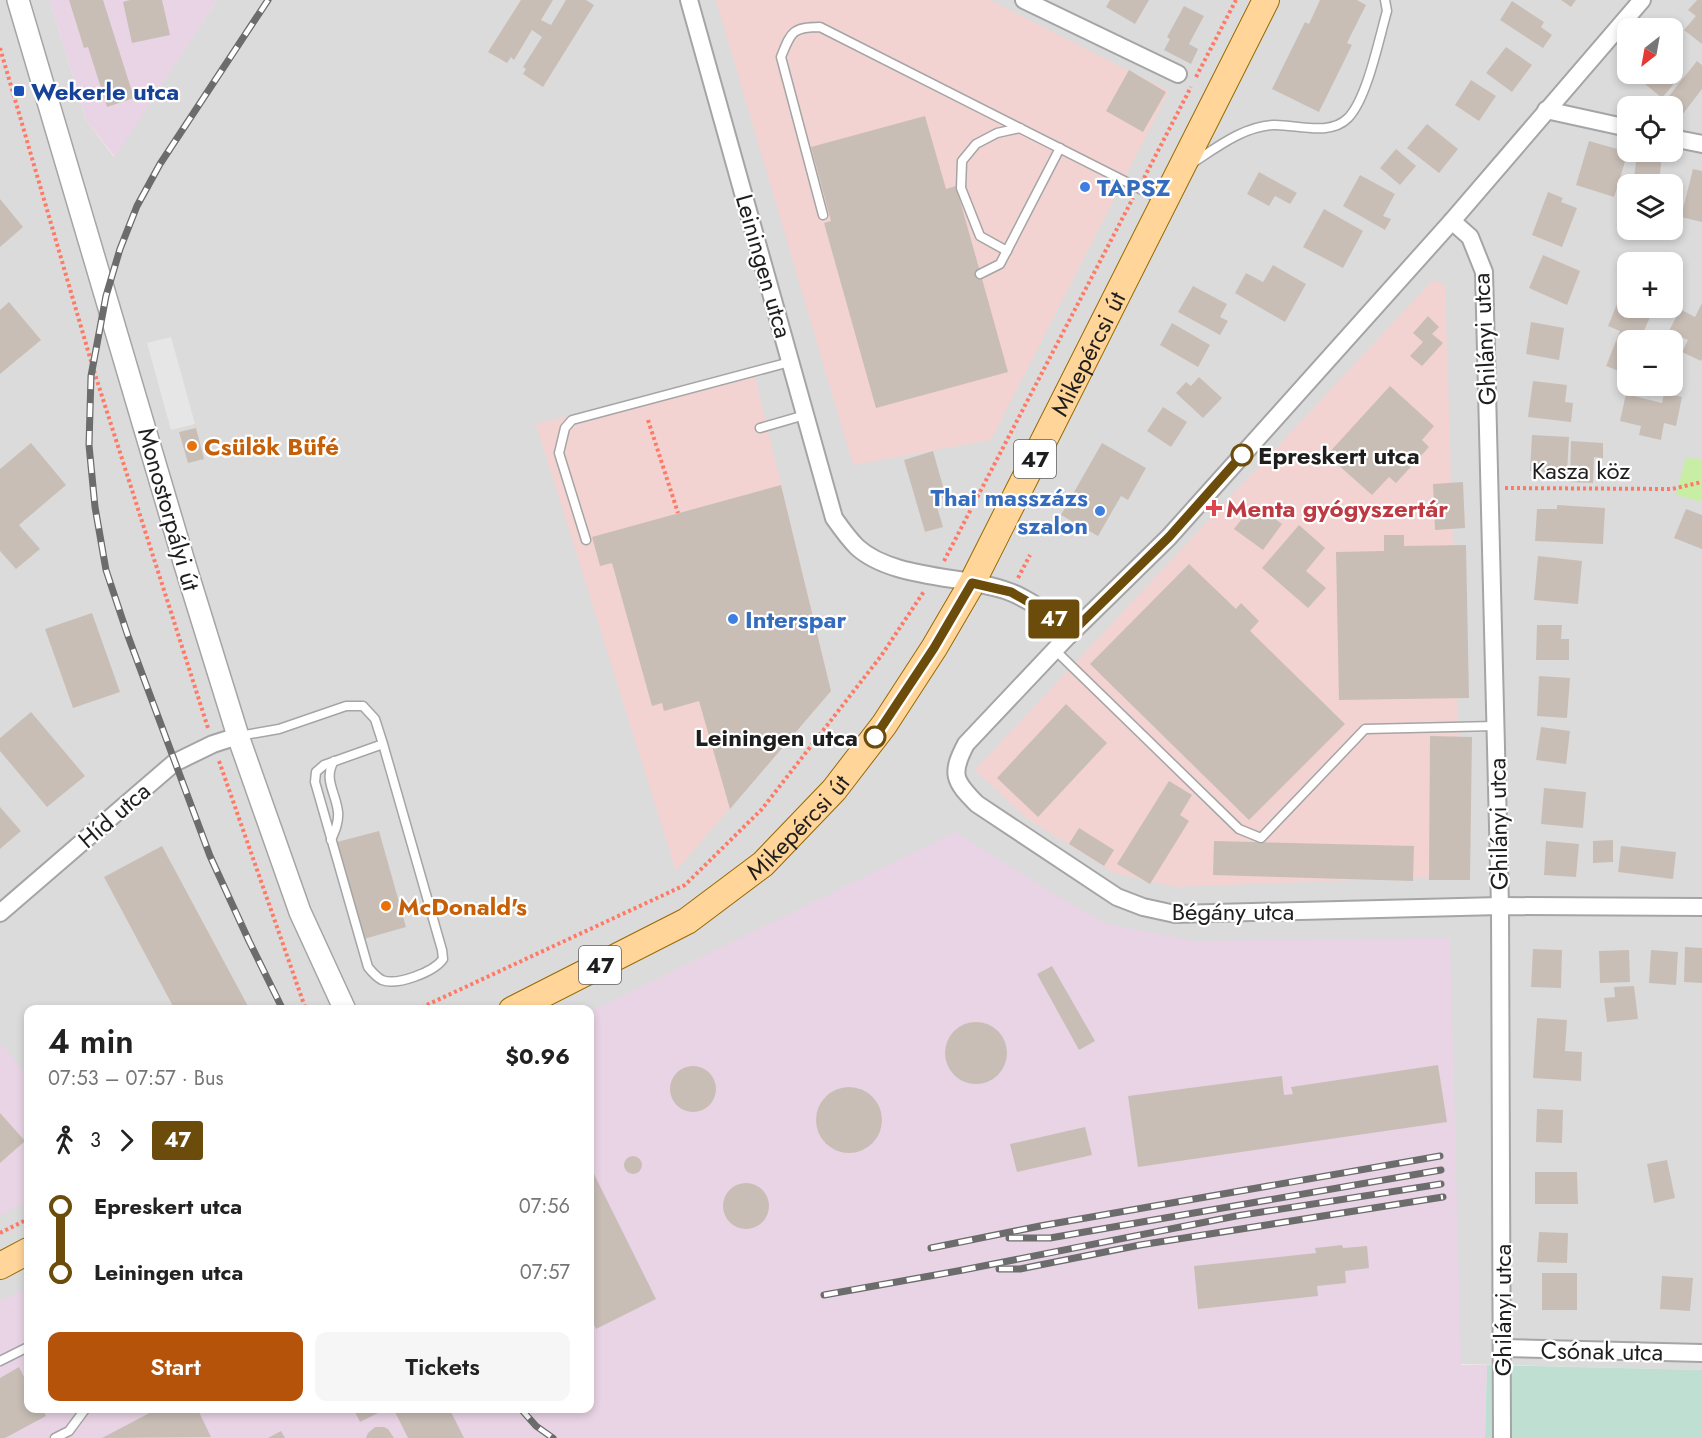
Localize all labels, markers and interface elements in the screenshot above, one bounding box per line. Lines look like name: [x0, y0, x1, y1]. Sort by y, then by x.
north arrow: [1617, 18, 1683, 84]
map controls: [1617, 18, 1683, 396]
place label: Wekerle utca: [31, 74, 179, 109]
marker: Wekerle utca: [12, 84, 26, 98]
button: locate: [1617, 96, 1683, 162]
place label: TAPSZ: [1097, 170, 1171, 205]
button: layers: [1617, 174, 1683, 240]
marker: TAPSZ: [1078, 180, 1092, 194]
street label: Leiningen utca: [727, 190, 801, 342]
button: +: [1617, 252, 1683, 318]
street label: Ghilányi utca: [1463, 272, 1505, 406]
street label: Mikepércsi út: [1042, 285, 1134, 422]
button: −: [1617, 330, 1683, 396]
street label: Monostorpályi út: [129, 423, 209, 595]
place label: Csülök Büfé: [204, 429, 339, 464]
place label: Epreskert utca: [1258, 438, 1420, 473]
marker: Csülök Büfé: [185, 439, 199, 453]
road number: 47: [1014, 440, 1056, 478]
marker: Epreskert utca: [1231, 444, 1253, 466]
street label: Kasza köz: [1532, 453, 1630, 488]
place label: Thai masszázs szalon: [931, 480, 1088, 543]
place label: Menta gyógyszertár: [1226, 491, 1448, 526]
marker: Menta gyógyszertár: [1207, 501, 1221, 515]
marker: Thai masszázs szalon: [1093, 504, 1107, 518]
line badge: 47: [1027, 600, 1081, 638]
place label: Interspar: [745, 602, 846, 637]
text: 47: [1040, 604, 1068, 634]
marker: Interspar: [726, 612, 740, 626]
place label: Leiningen utca: [695, 720, 858, 755]
marker: Leiningen utca: [864, 726, 886, 748]
street label: Ghilányi utca: [1479, 757, 1517, 891]
street label: Mikepércsi út: [739, 767, 858, 888]
street label: Híd utca: [70, 774, 158, 856]
place label: McDonald's: [398, 889, 527, 924]
street label: Bégány utca: [1172, 894, 1294, 929]
marker: McDonald's: [379, 899, 393, 913]
road number: 47: [579, 946, 621, 984]
text: 4 min: [48, 1018, 134, 1065]
text: $0.96: [505, 1040, 570, 1072]
text: 07:53 – 07:57 · Bus: [48, 1064, 224, 1093]
icon: walk: [48, 1124, 81, 1157]
icon: forward: [110, 1124, 143, 1157]
text: 47: [164, 1125, 191, 1155]
text: 3: [90, 1126, 101, 1155]
text: Epreskert utca: [94, 1190, 242, 1222]
text: 07:56: [519, 1192, 570, 1221]
street label: Ghilányi utca: [1485, 1244, 1520, 1376]
text: Leiningen utca: [94, 1256, 243, 1288]
text: 07:57: [520, 1258, 570, 1287]
button: Start: [48, 1332, 303, 1401]
button: Tickets: [315, 1332, 570, 1401]
street label: Csónak utca: [1540, 1332, 1664, 1370]

